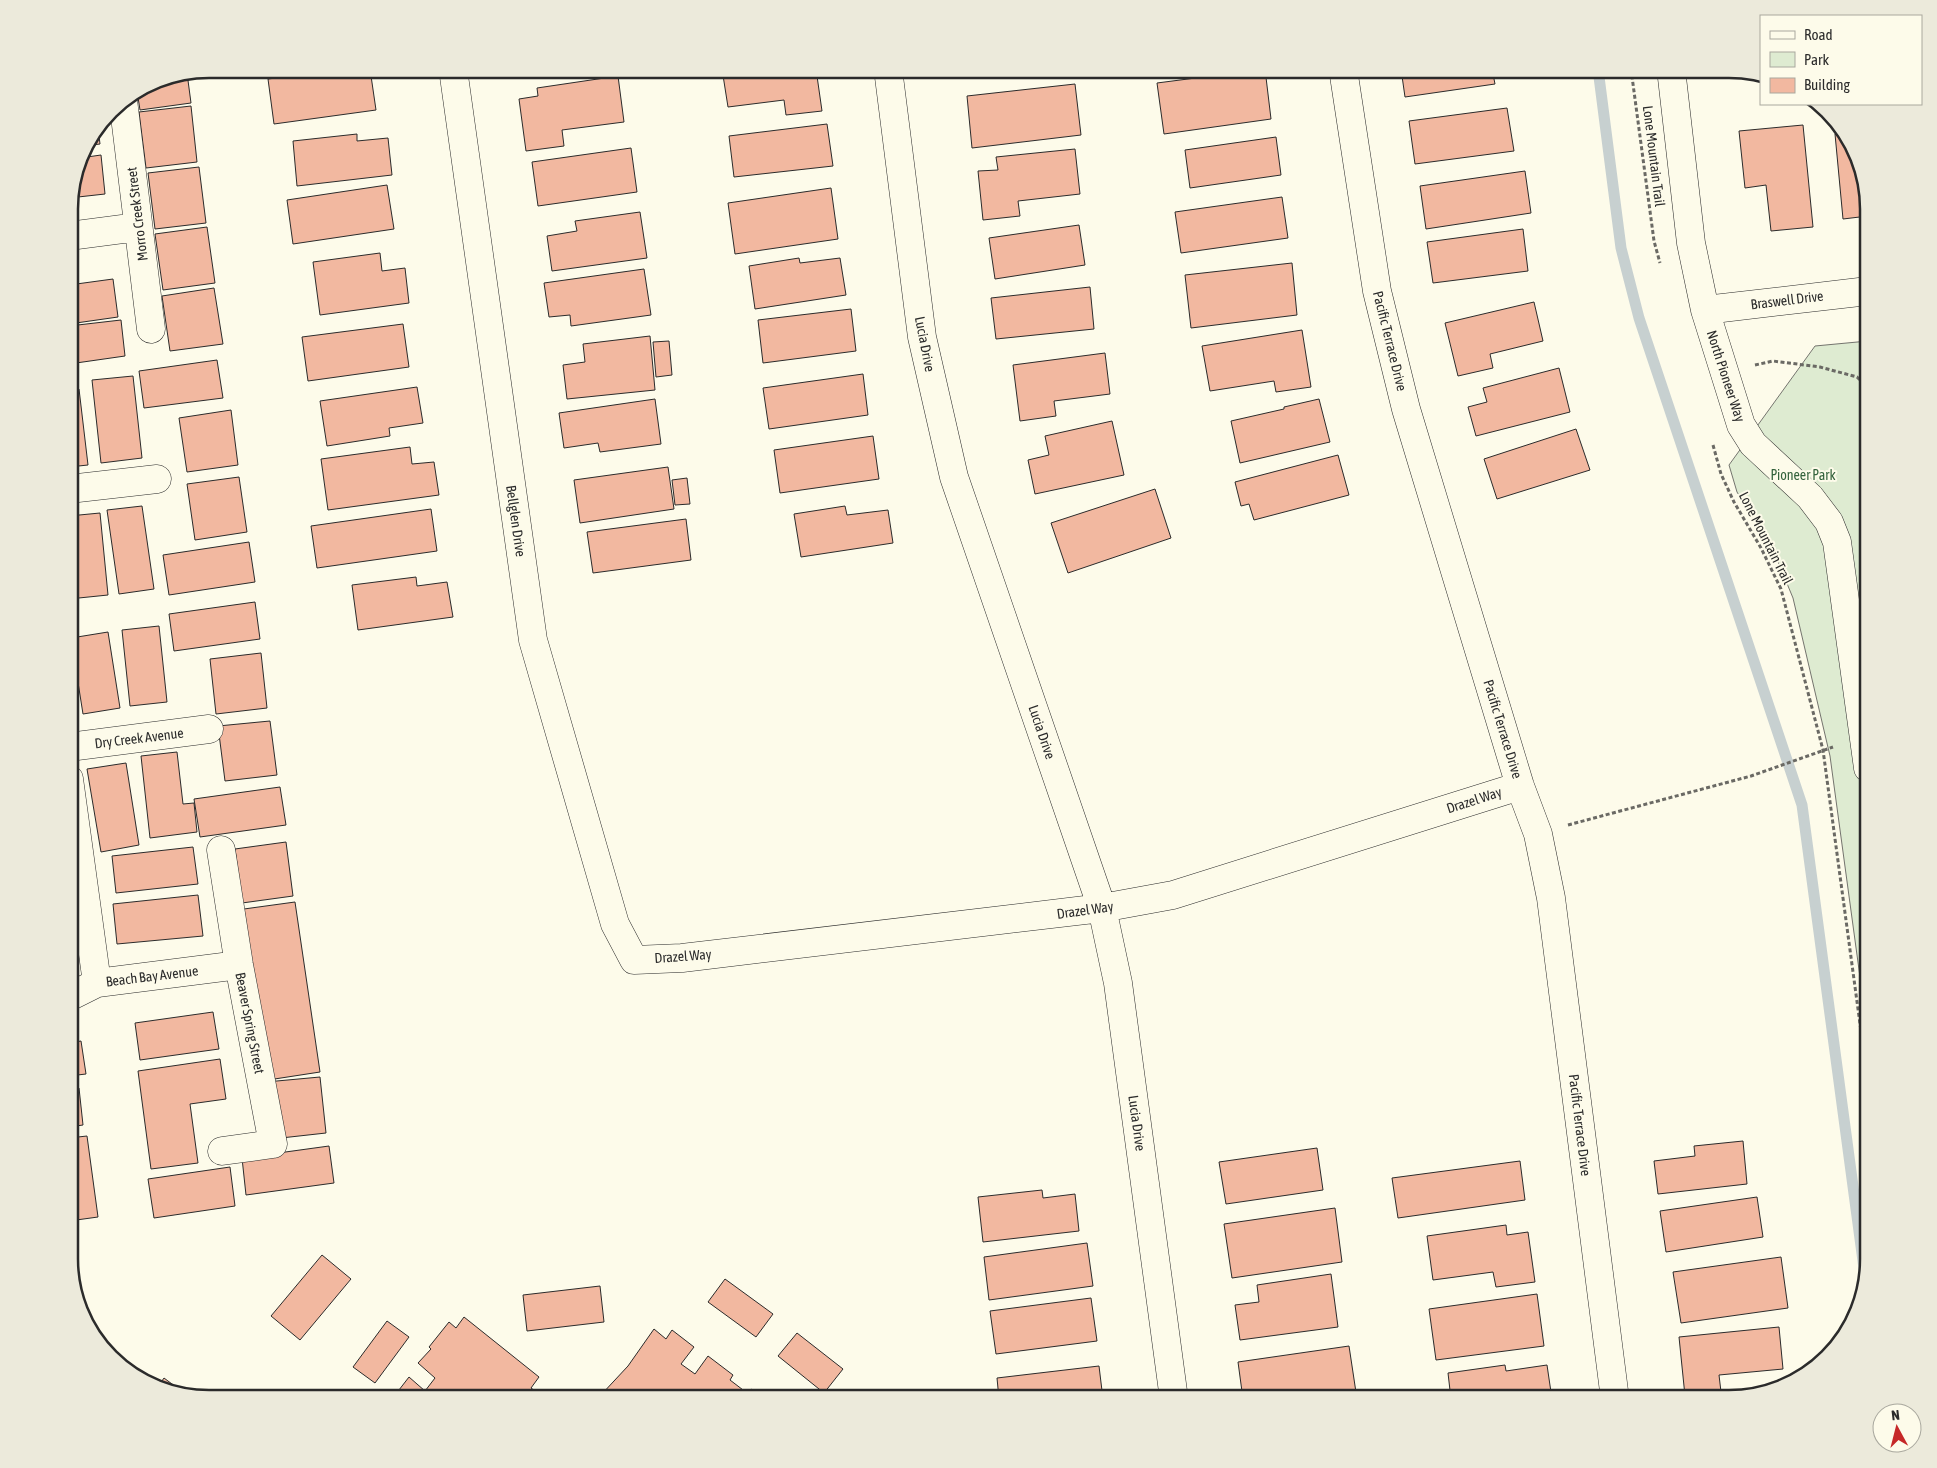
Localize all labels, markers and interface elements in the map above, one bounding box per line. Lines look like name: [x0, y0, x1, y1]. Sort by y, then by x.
legend: [1760, 15, 1922, 105]
text: Road: [1804, 26, 1833, 43]
text: Park: [1804, 51, 1829, 68]
text: Building: [1804, 76, 1850, 93]
street label: Lone Mountain Trail: [1640, 105, 1668, 208]
street label: Morro Creek Street: [123, 166, 151, 262]
street label: Braswell Drive: [1750, 288, 1824, 312]
street label: Pacific Terrace Drive: [1370, 289, 1410, 393]
street label: Lucia Drive: [912, 315, 938, 373]
street label: North Pioneer Way: [1704, 328, 1748, 424]
park label: Pioneer Park: [1770, 467, 1836, 483]
street label: Bellglen Drive: [503, 484, 529, 558]
street label: Lone Mountain Trail: [1736, 489, 1796, 587]
street label: Pacific Terrace Drive: [1480, 678, 1526, 780]
street label: Lucia Drive: [1025, 703, 1059, 761]
street label: Dry Creek Avenue: [94, 725, 184, 751]
street label: Drazel Way: [1444, 783, 1504, 816]
street label: Drazel Way: [1056, 898, 1115, 922]
street label: Drazel Way: [654, 946, 712, 966]
street label: Beach Bay Avenue: [105, 962, 199, 990]
street label: Beaver Spring Street: [232, 971, 268, 1075]
street label: Pacific Terrace Drive: [1566, 1073, 1594, 1177]
street label: Lucia Drive: [1125, 1094, 1149, 1152]
north arrow: [1872, 1403, 1922, 1453]
text: N: [1890, 1407, 1900, 1424]

